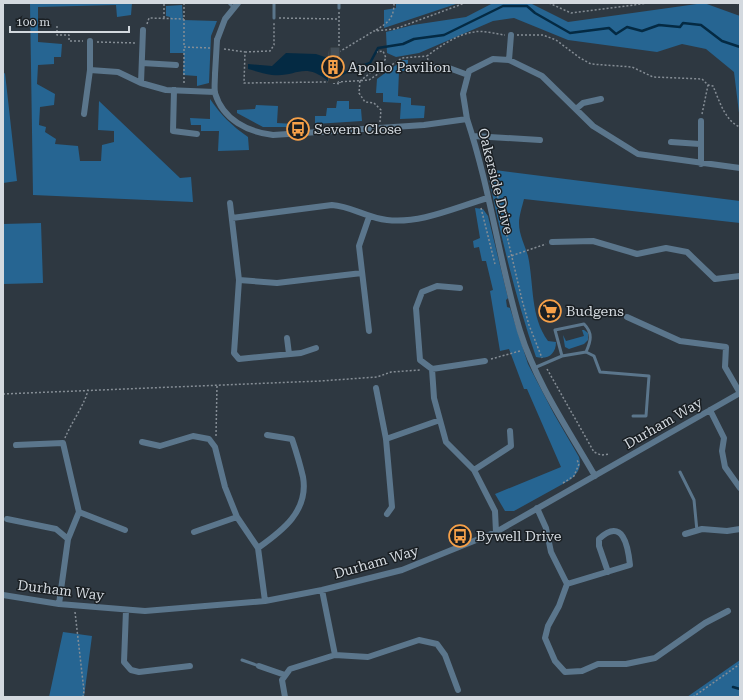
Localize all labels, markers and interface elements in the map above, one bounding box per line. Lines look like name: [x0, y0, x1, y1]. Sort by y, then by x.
scale bar: [10, 8, 129, 34]
text: 100 m: [16, 15, 50, 29]
building icon: Apollo Pavilion: [320, 54, 346, 80]
place label: Apollo Pavilion: [348, 59, 451, 75]
bus stop icon: Severn Close: [285, 116, 311, 142]
place label: Severn Close: [314, 121, 402, 137]
street label: Oakerside Drive: [475, 126, 517, 236]
supermarket icon: Budgens: [537, 298, 563, 324]
place label: Budgens: [566, 303, 624, 319]
street label: Durham Way: [621, 394, 705, 452]
bus stop icon: Bywell Drive: [447, 523, 473, 549]
place label: Bywell Drive: [476, 528, 562, 544]
street label: Durham Way: [332, 542, 421, 582]
street label: Durham Way: [17, 577, 106, 603]

